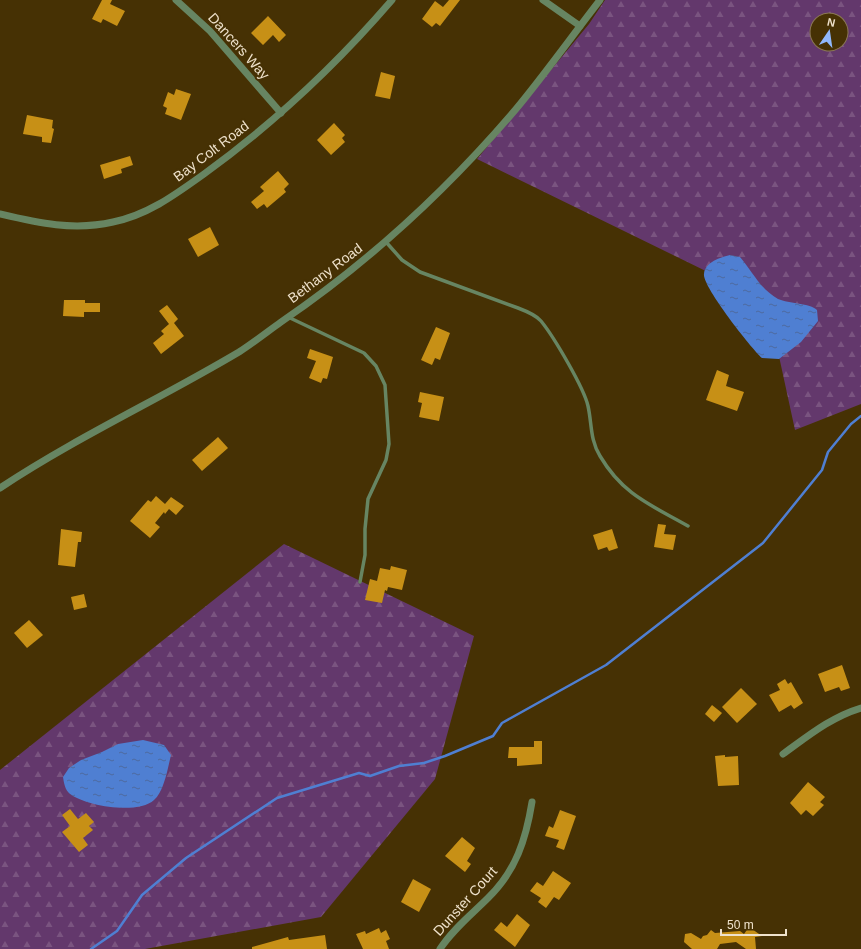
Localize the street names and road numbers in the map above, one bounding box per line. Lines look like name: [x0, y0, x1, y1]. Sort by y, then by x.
street label: Dancers Way: [205, 10, 273, 82]
street label: Bay Colt Road: [170, 117, 252, 185]
street label: Bethany Road: [285, 240, 365, 306]
street label: Dunster Court: [430, 863, 500, 939]

